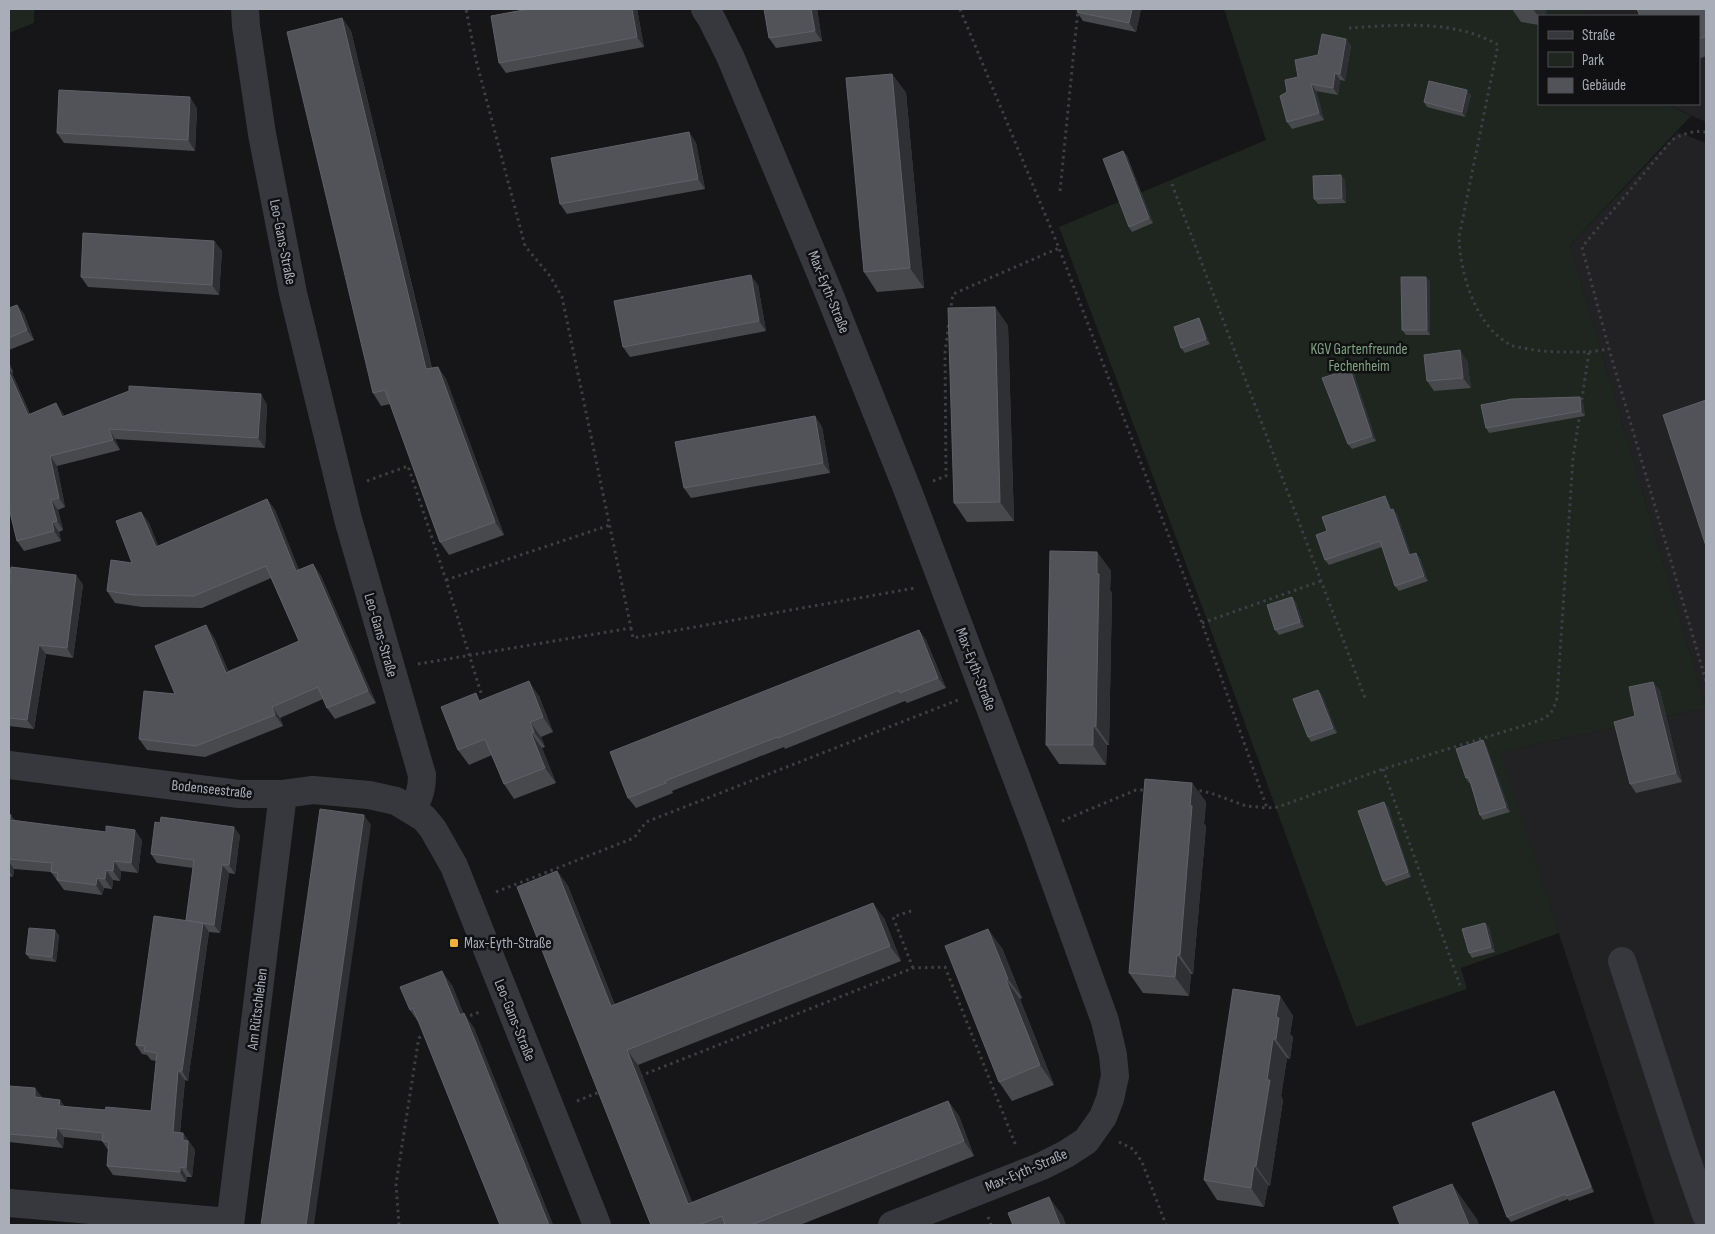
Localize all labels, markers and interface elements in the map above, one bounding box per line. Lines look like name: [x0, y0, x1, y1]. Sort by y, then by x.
legend: [1538, 15, 1700, 105]
text: Straße: [1582, 26, 1615, 45]
text: Park: [1582, 51, 1604, 70]
text: Gebäude: [1582, 76, 1626, 95]
street label: Leo-Gans-Straße: [265, 198, 300, 286]
street label: Max-Eyth-Straße: [803, 248, 854, 336]
park label: KGV Gartenfreunde Fechenheim: [1310, 340, 1408, 376]
street label: Leo-Gans-Straße: [359, 591, 402, 679]
street label: Max-Eyth-Straße: [951, 625, 1000, 713]
street label: Bodenseestraße: [171, 776, 253, 803]
place label: Max-Eyth-Straße: [464, 934, 551, 953]
marker: Max-Eyth-Straße: [448, 937, 460, 949]
street label: Am Rütschlehen: [243, 967, 272, 1052]
street label: Leo-Gans-Straße: [489, 976, 540, 1064]
street label: Max-Eyth-Straße: [982, 1145, 1070, 1196]

